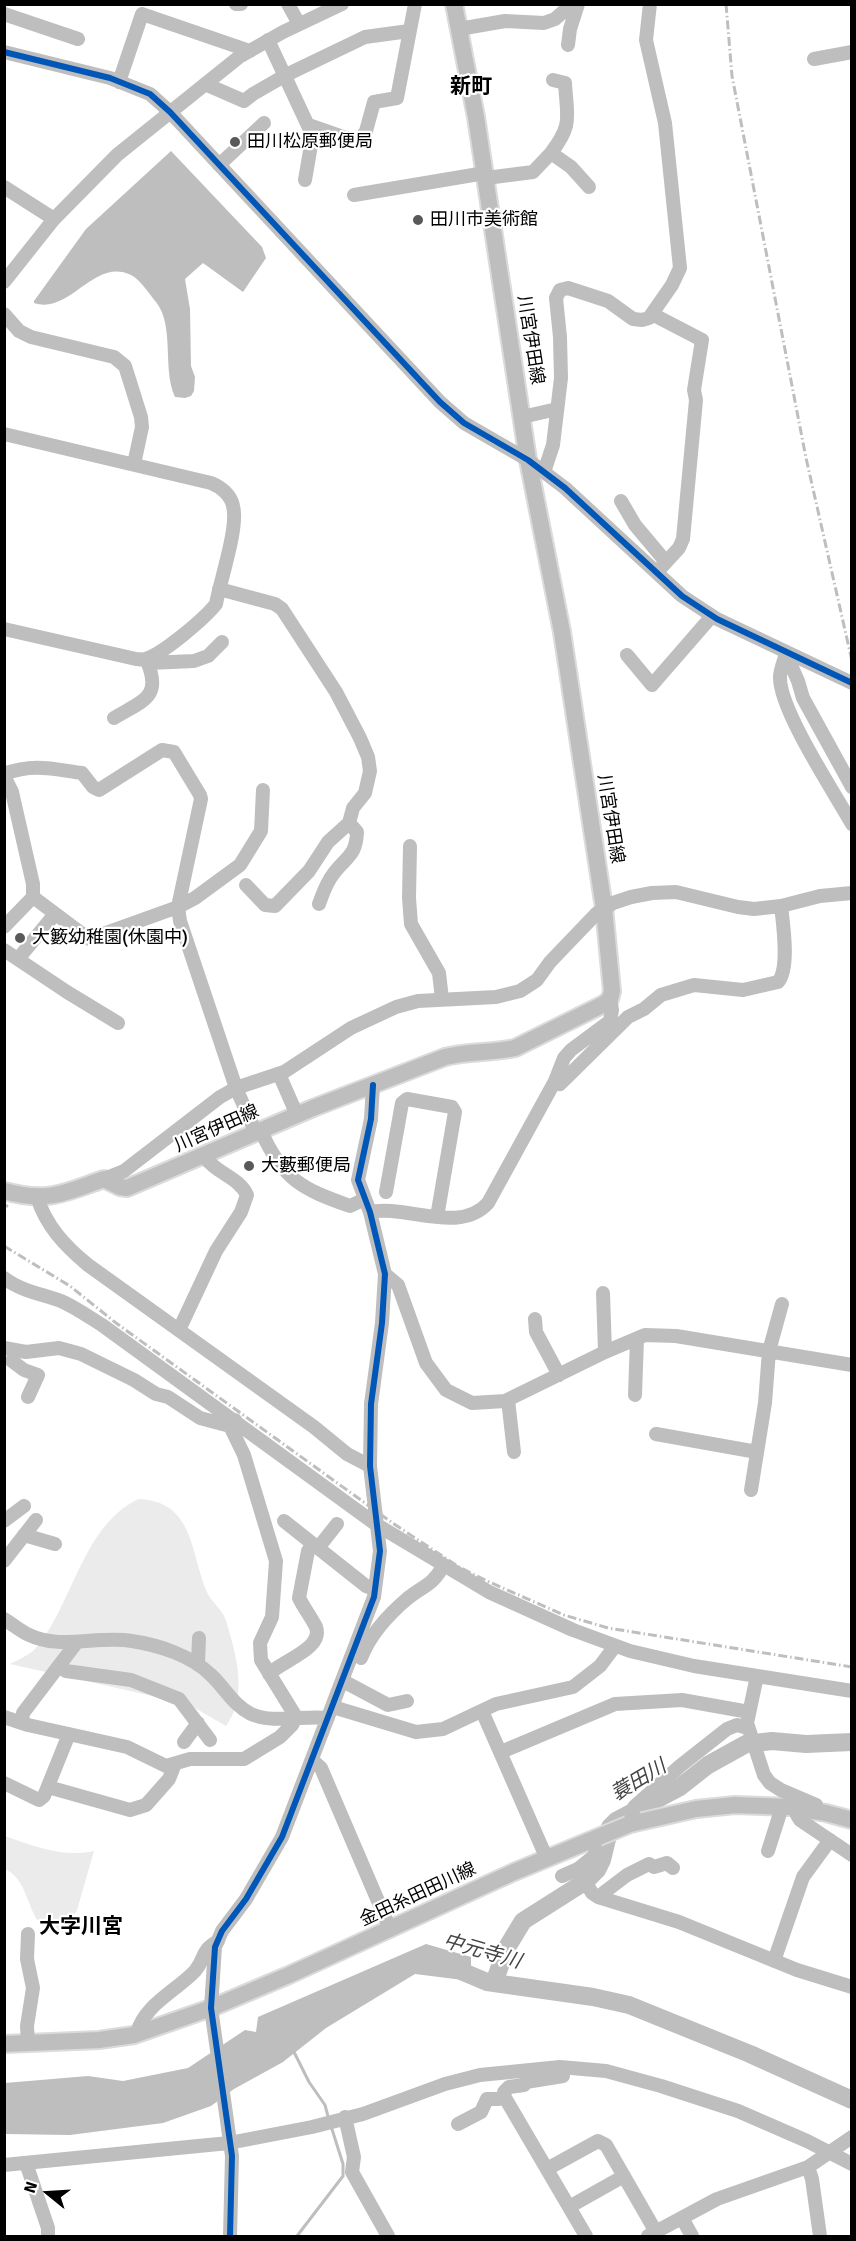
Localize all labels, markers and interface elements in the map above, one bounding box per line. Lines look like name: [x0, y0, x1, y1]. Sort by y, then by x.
district label: 新町: [450, 74, 492, 100]
place label: 田川松原郵便局: [247, 131, 373, 153]
marker: 田川松原郵便局: [228, 135, 242, 149]
place label: 田川市美術館: [430, 209, 538, 231]
marker: 田川市美術館: [411, 213, 425, 227]
street label: 川宮伊田線: [512, 294, 548, 386]
street label: 川宮伊田線: [592, 773, 628, 865]
place label: 大籔幼稚園(休園中): [32, 927, 188, 949]
marker: 大籔幼稚園(休園中): [13, 931, 27, 945]
street label: 川宮伊田線: [171, 1101, 263, 1157]
place label: 大藪郵便局: [261, 1155, 351, 1177]
marker: 大藪郵便局: [242, 1159, 256, 1173]
water label: 蓑田川: [607, 1755, 671, 1807]
street label: 金田糸田田川線: [356, 1859, 480, 1931]
district label: 大字川宮: [39, 1914, 123, 1940]
water label: 中元寺川: [440, 1929, 524, 1975]
north arrow: [18, 2163, 78, 2223]
text: N: [20, 2179, 42, 2196]

